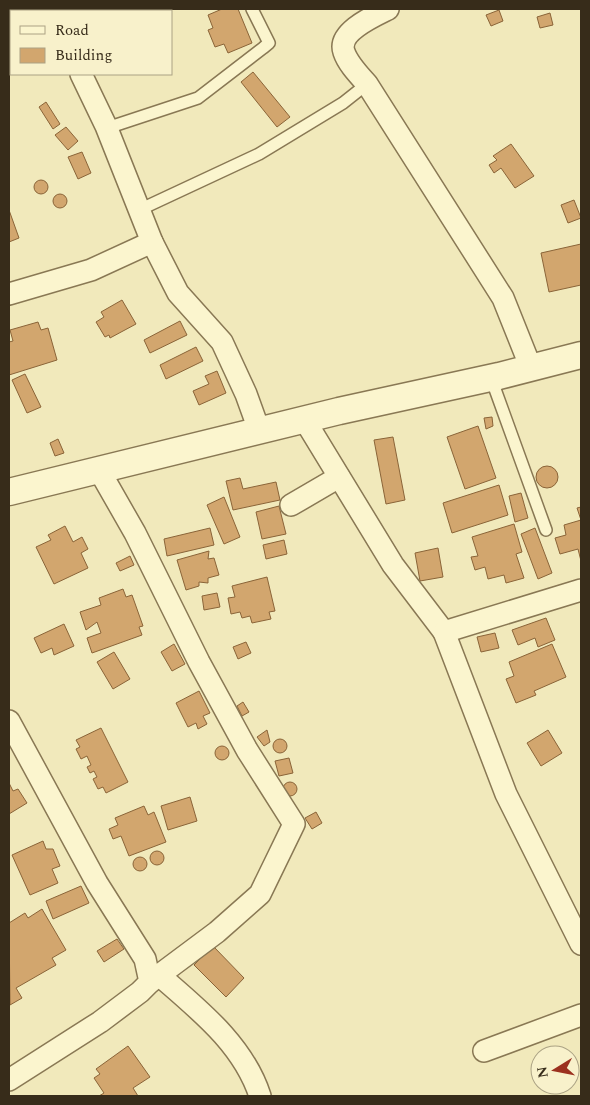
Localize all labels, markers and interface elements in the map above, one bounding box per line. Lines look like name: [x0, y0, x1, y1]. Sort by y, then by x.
legend: [10, 10, 172, 75]
text: Road: [55, 19, 89, 42]
text: Building: [55, 44, 112, 67]
north arrow: [530, 1045, 580, 1095]
text: N: [531, 1065, 554, 1080]

